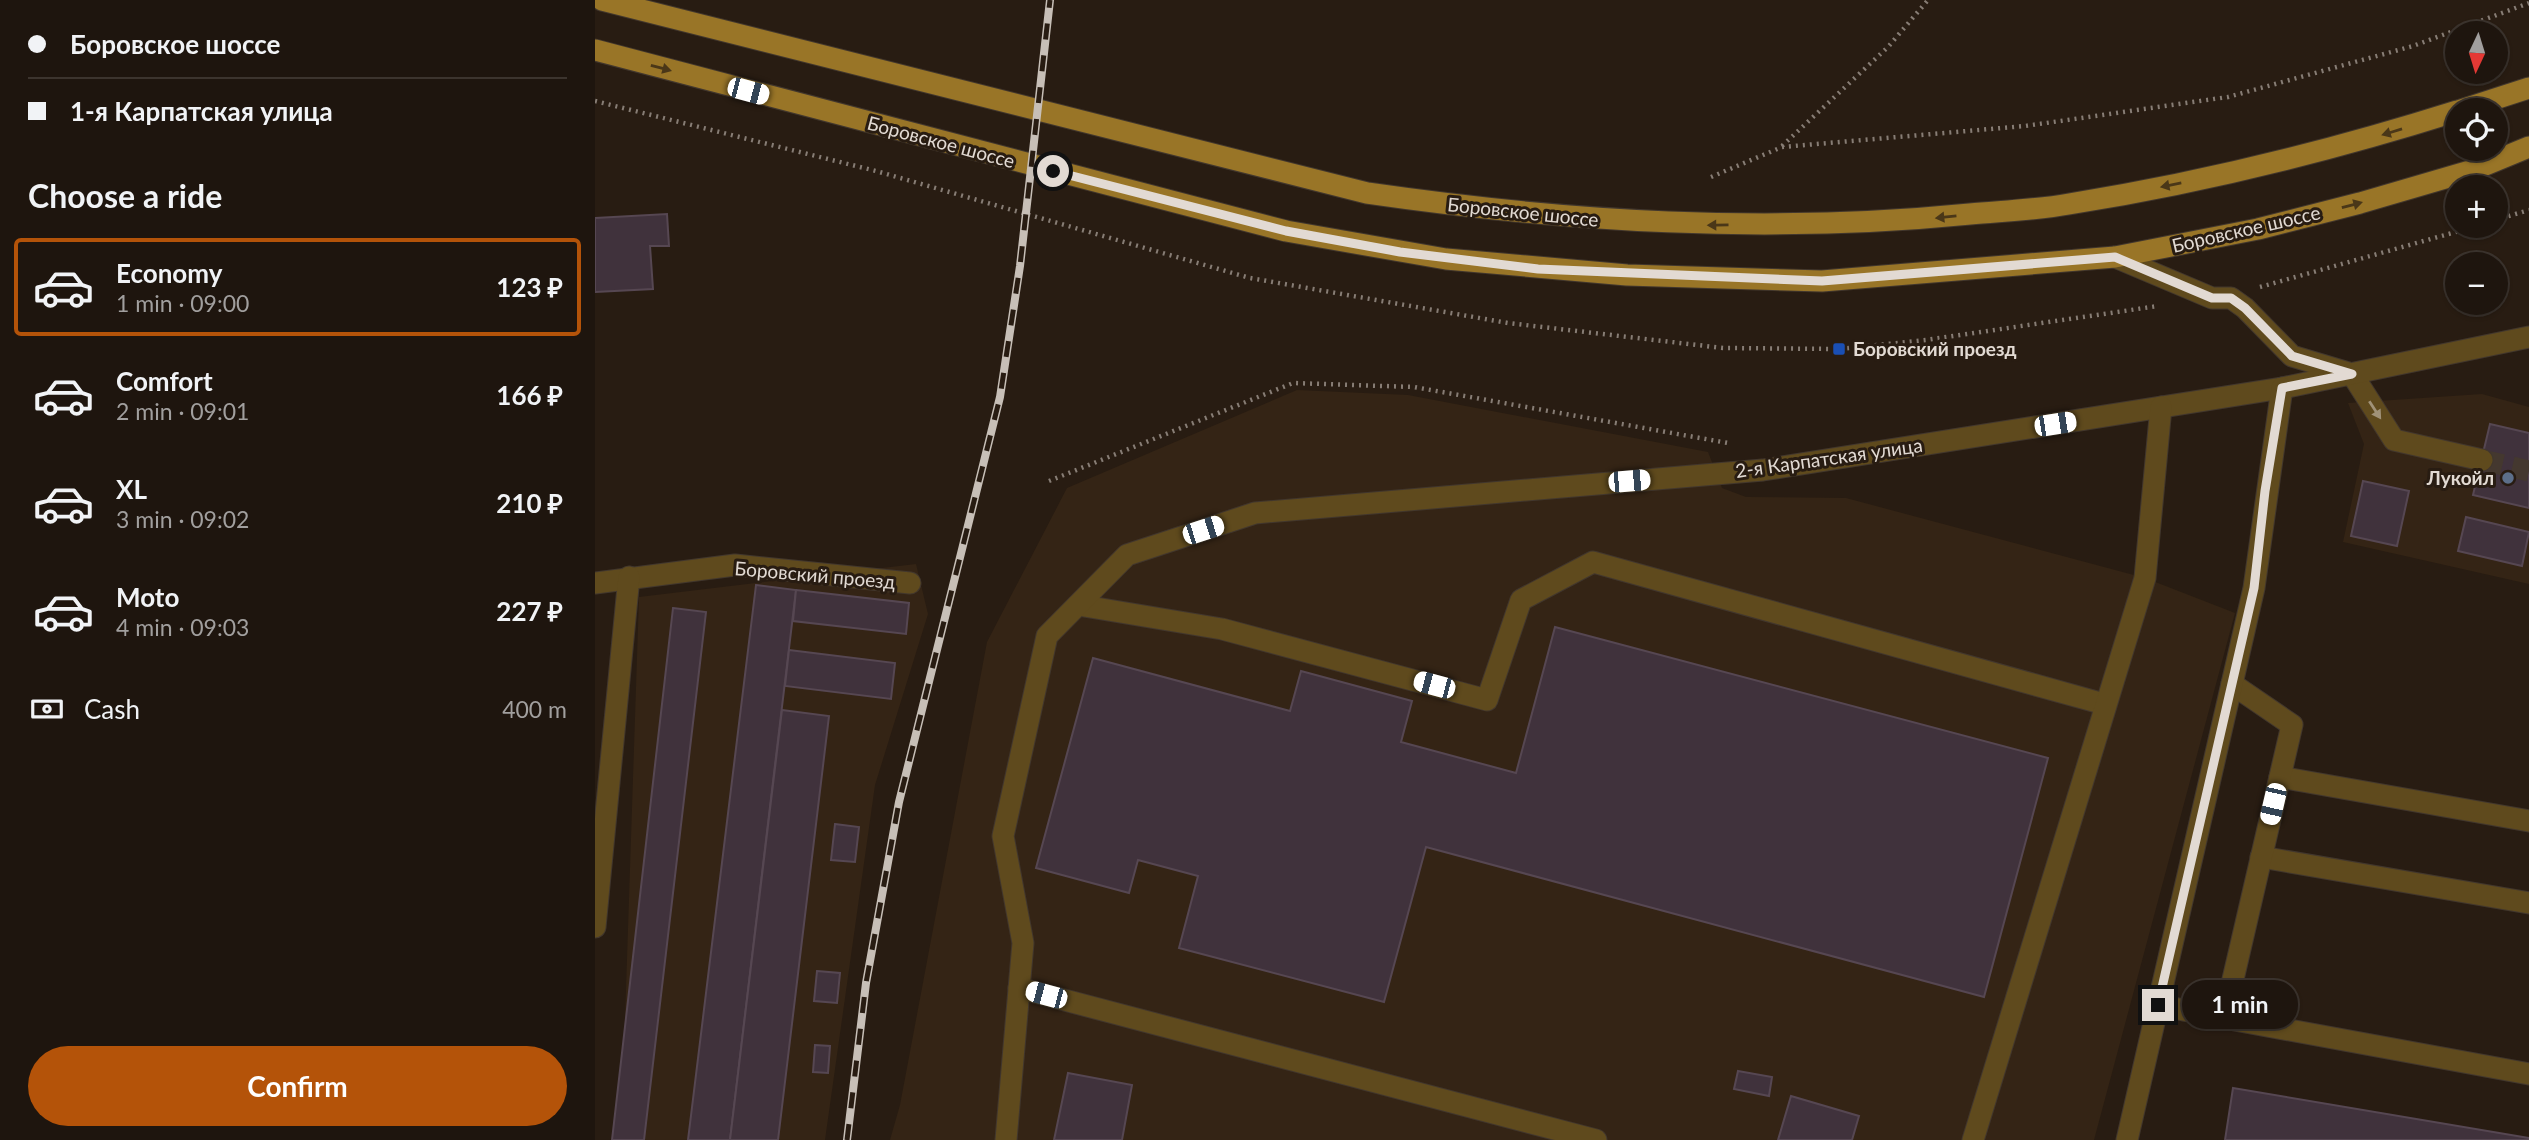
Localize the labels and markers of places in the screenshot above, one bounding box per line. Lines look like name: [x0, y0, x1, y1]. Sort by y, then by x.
place label: Боровский проезд: [1853, 337, 2017, 360]
marker: Боровский проезд: [1831, 341, 1847, 357]
place label: Лукойл: [2426, 466, 2494, 489]
marker: Лукойл: [2500, 470, 2516, 486]

